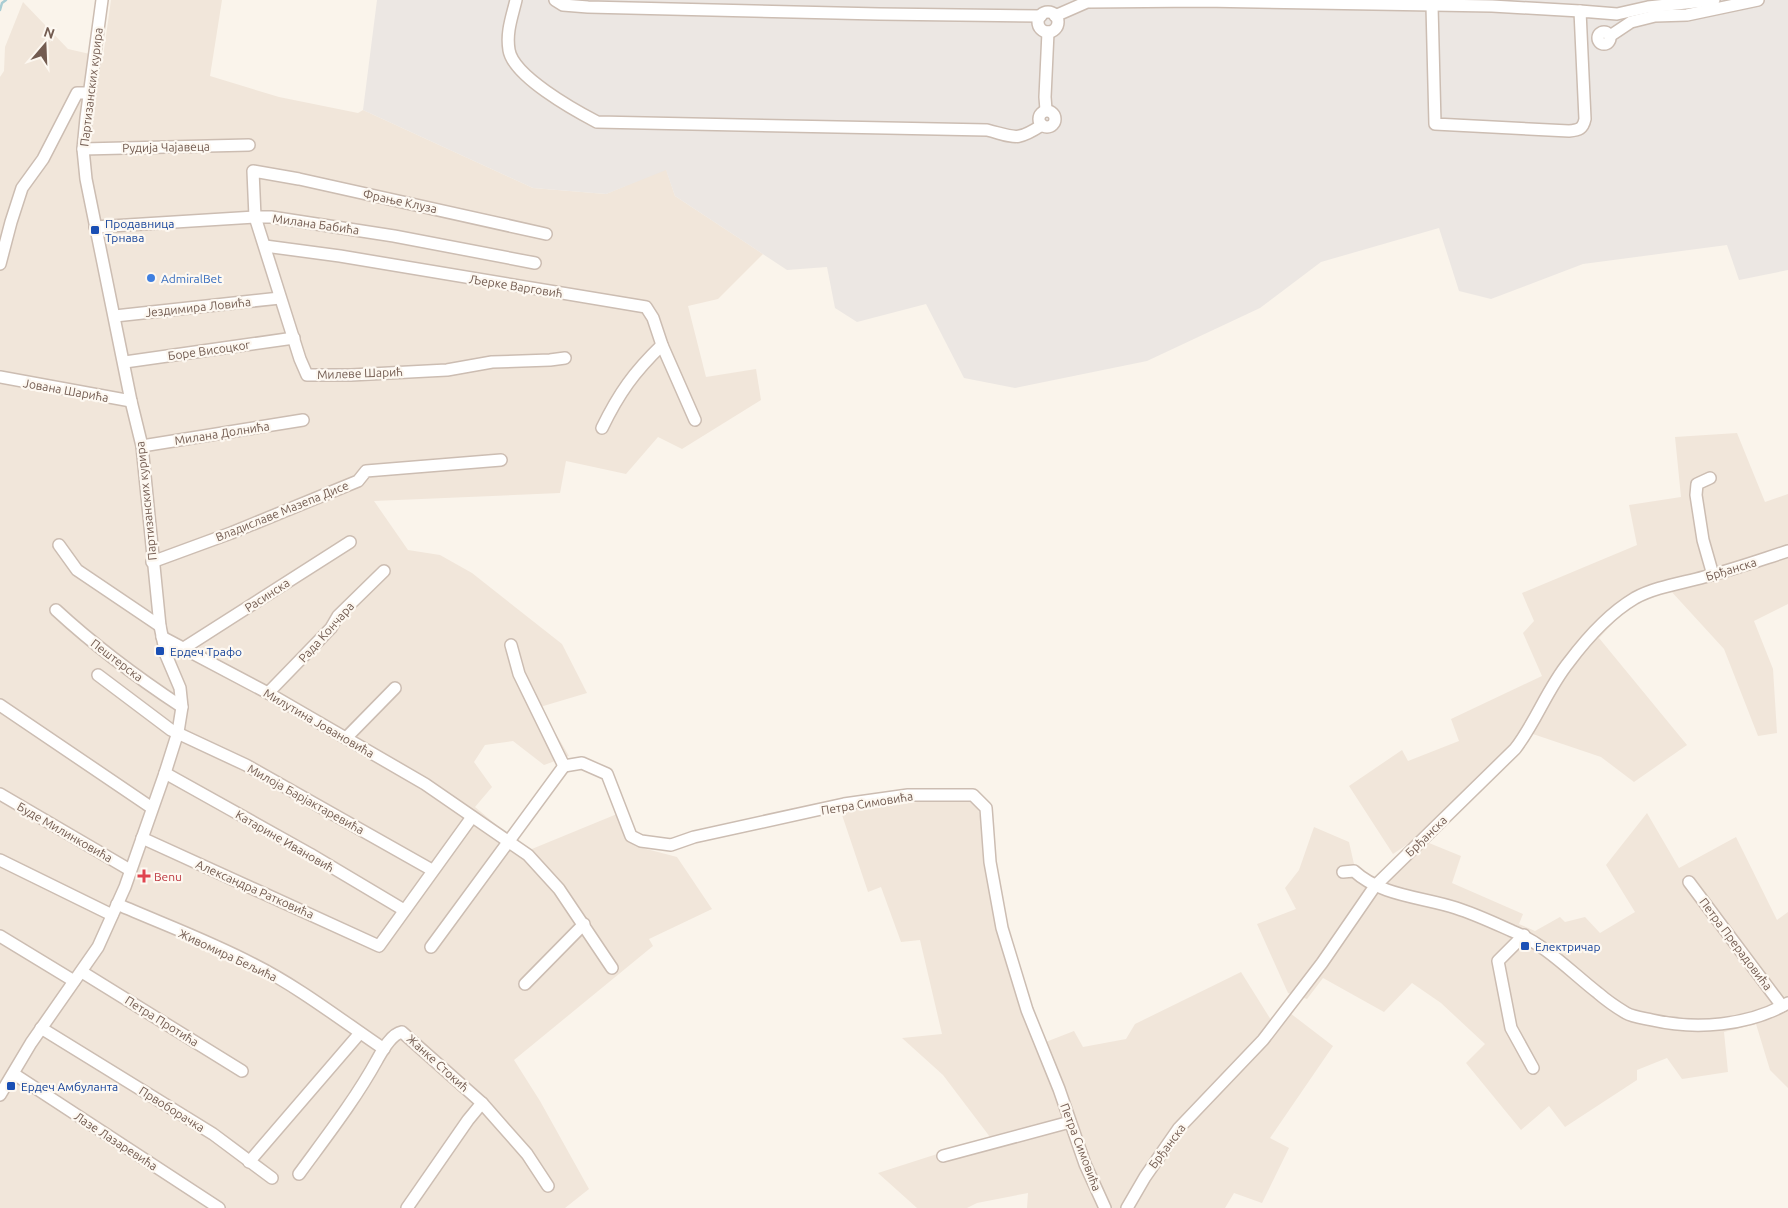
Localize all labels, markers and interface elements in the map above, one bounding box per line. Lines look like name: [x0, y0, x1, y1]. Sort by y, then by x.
north arrow: [20, 20, 70, 70]
text: N: [42, 23, 57, 42]
street label: Партизанских курира: [77, 27, 105, 147]
street label: Рудија Чајавеца: [122, 140, 210, 154]
street label: Фрање Клуза: [362, 187, 438, 215]
street label: Милана Бабића: [272, 211, 360, 237]
place label: Продавница Трнава: [105, 217, 174, 244]
marker: Продавница Трнава: [89, 224, 101, 236]
marker: AdmiralBet: [145, 272, 157, 284]
place label: AdmiralBet: [161, 272, 222, 285]
street label: Љерке Варговић: [468, 272, 564, 300]
street label: Јездимира Ловића: [144, 295, 252, 319]
street label: Боре Висоцког: [167, 338, 251, 362]
street label: Милеве Шарић: [317, 365, 403, 381]
street label: Јована Шарића: [22, 376, 110, 404]
street label: Милана Долнића: [173, 419, 271, 447]
street label: Партизанских курира: [133, 441, 159, 561]
street label: Владиславе Мазепа Дисе: [214, 478, 350, 544]
street label: Брђанска: [1704, 555, 1758, 583]
street label: Расинска: [242, 576, 292, 614]
street label: Рада Кончара: [296, 599, 356, 665]
street label: Пештерска: [89, 636, 145, 684]
marker: Ердеч Трафо: [154, 645, 166, 657]
place label: Ердеч Трафо: [170, 645, 242, 658]
street label: Милутина Јовановића: [261, 686, 377, 760]
street label: Милоја Барјактаревића: [245, 762, 367, 836]
street label: Петра Симовића: [820, 789, 914, 817]
street label: Буде Милинковића: [15, 799, 115, 865]
street label: Катарине Ивановић: [233, 808, 337, 874]
street label: Брђанска: [1403, 813, 1449, 859]
street label: Александра Ратковића: [194, 857, 316, 921]
marker: Benu: [138, 870, 150, 882]
place label: Benu: [154, 870, 182, 883]
street label: Петра Прерадовића: [1697, 895, 1775, 993]
street label: Живомира Бељића: [177, 926, 279, 984]
marker: Електричар: [1519, 940, 1531, 952]
place label: Електричар: [1535, 940, 1601, 953]
street label: Петра Протића: [123, 993, 201, 1049]
street label: Жанке Стокић: [404, 1032, 472, 1094]
marker: Ердеч Амбуланта: [5, 1080, 17, 1092]
place label: Ердеч Амбуланта: [21, 1080, 118, 1093]
street label: Првоборачка: [137, 1084, 207, 1134]
street label: Петра Симовића: [1058, 1101, 1104, 1193]
street label: Лазе Лазаревића: [72, 1109, 160, 1173]
street label: Брђанска: [1146, 1121, 1188, 1171]

